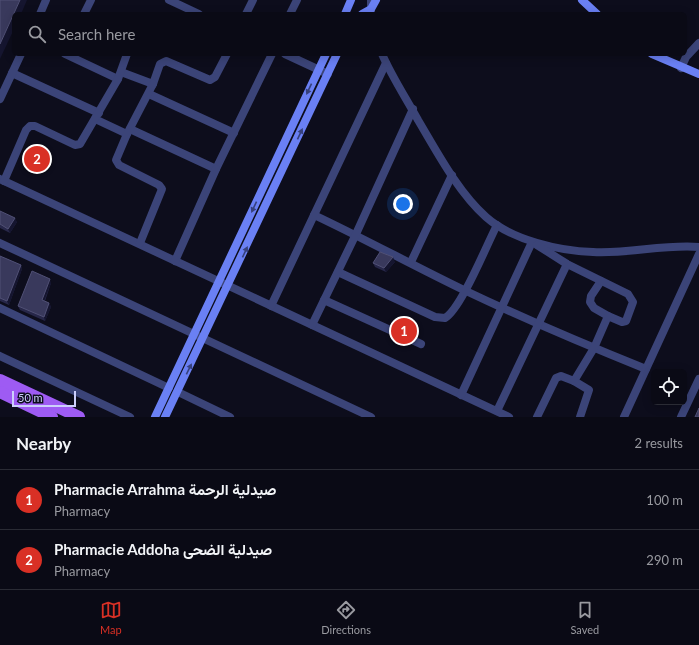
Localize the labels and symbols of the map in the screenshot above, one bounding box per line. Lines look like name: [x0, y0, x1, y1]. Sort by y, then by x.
one-way arrow: [306, 84, 312, 95]
one-way arrow: [297, 129, 303, 140]
pin: 2: [24, 144, 50, 174]
your location: [393, 194, 413, 214]
one-way arrow: [251, 201, 257, 213]
one-way arrow: [242, 246, 248, 258]
pin: 1: [391, 316, 417, 346]
one-way arrow: [186, 364, 192, 375]
scale bar: [12, 389, 76, 408]

